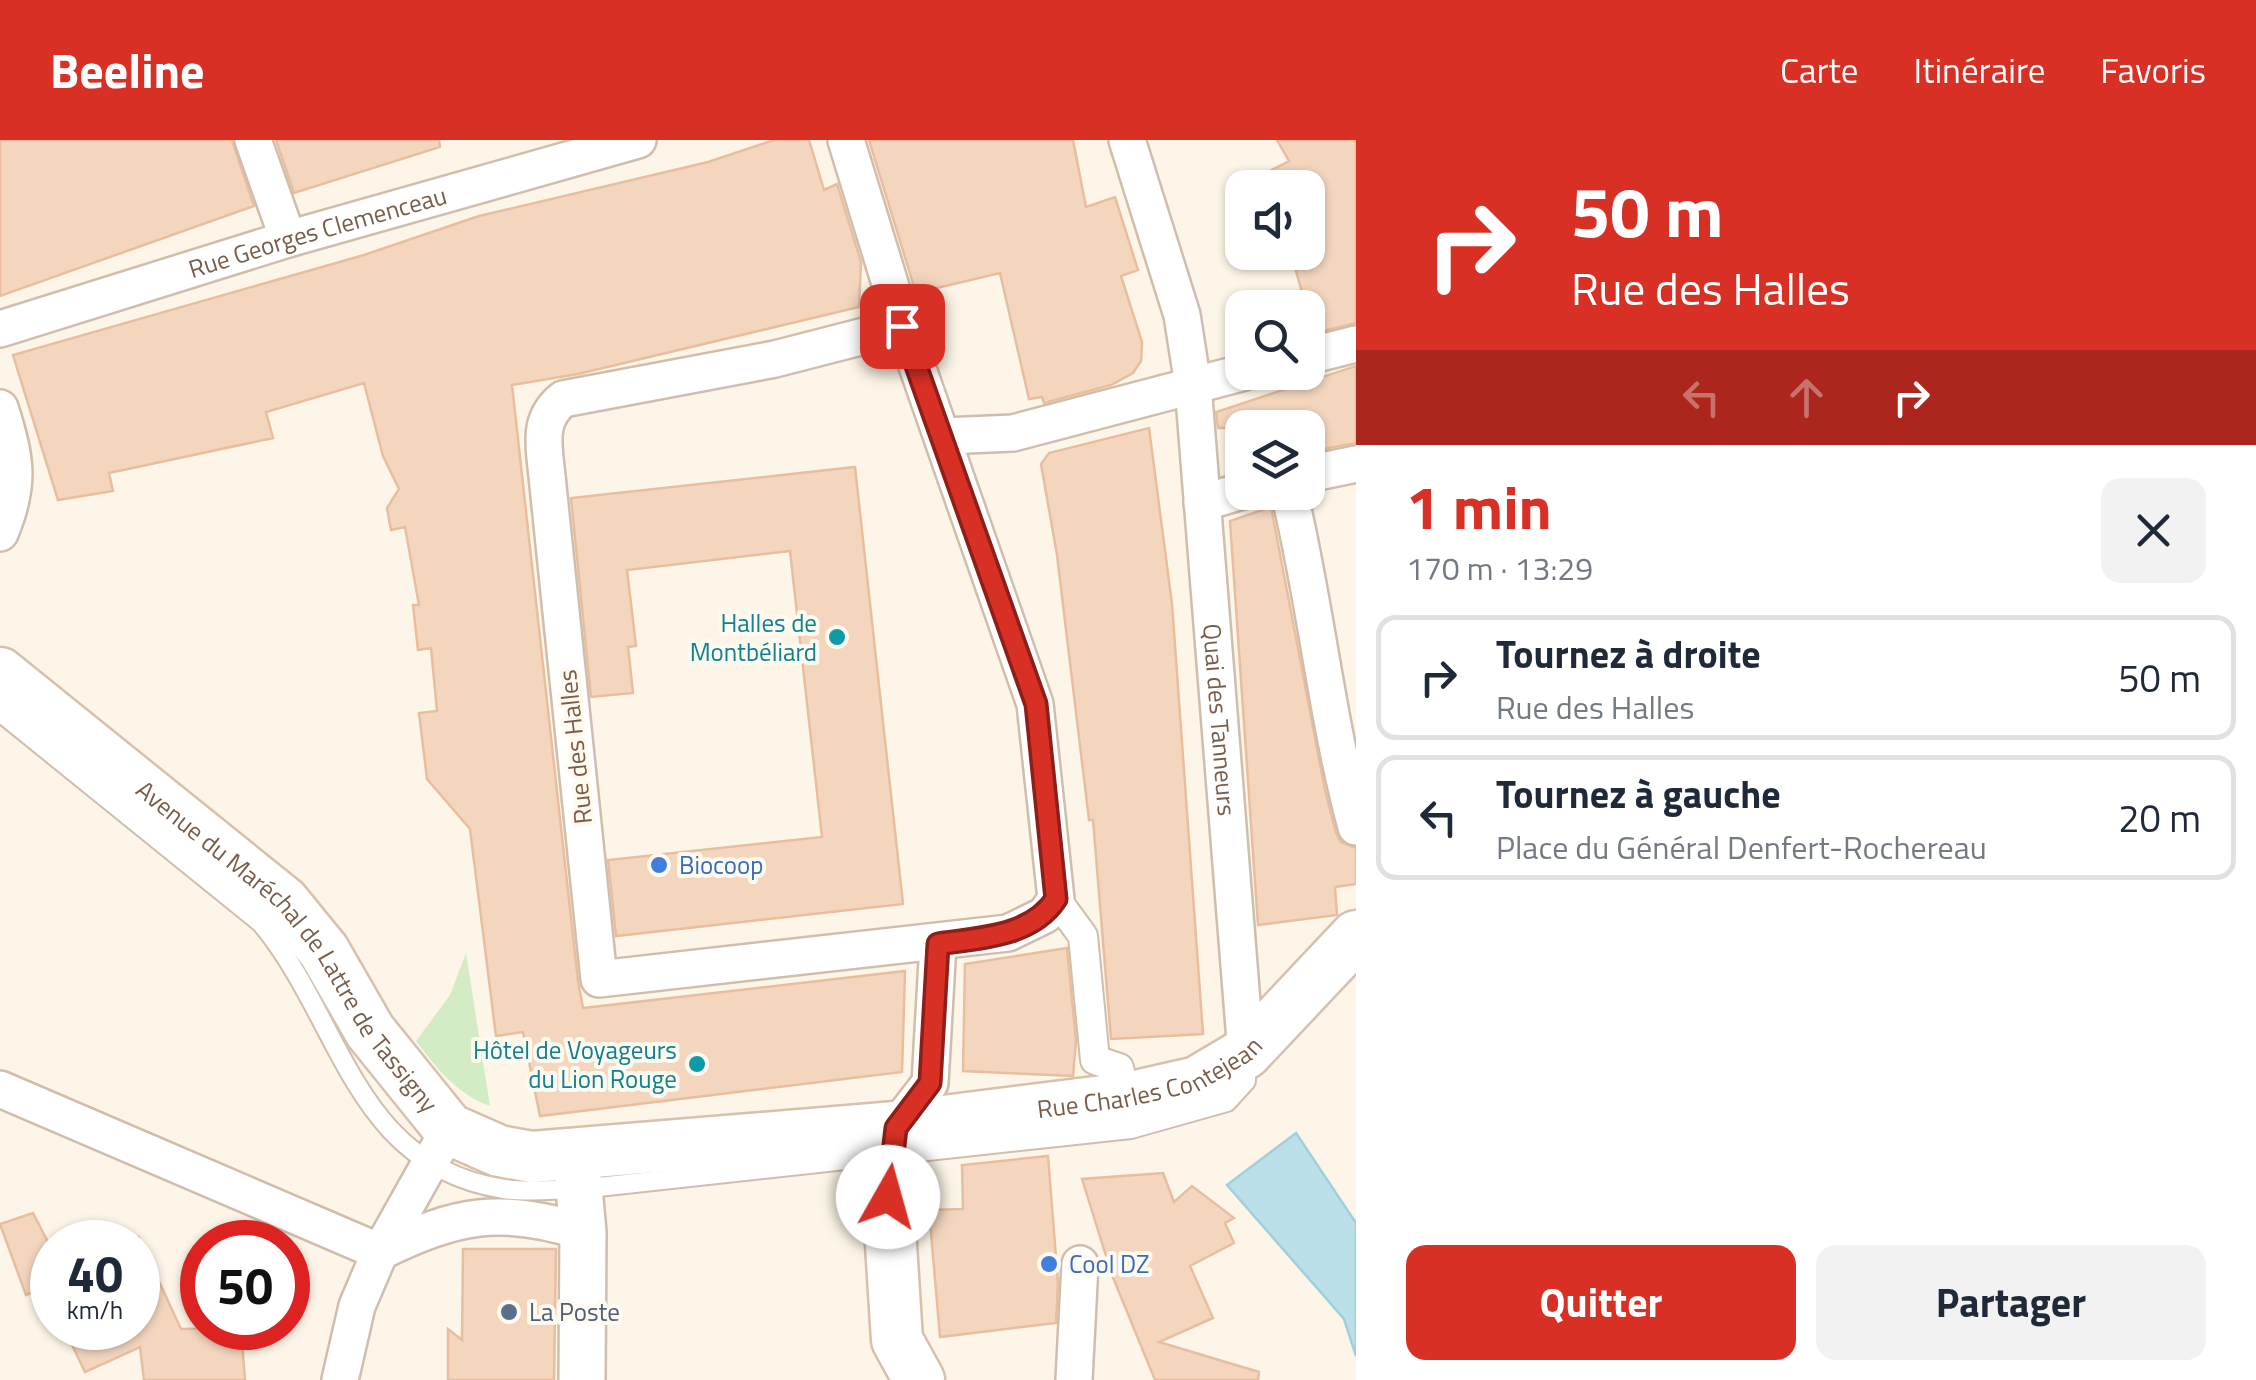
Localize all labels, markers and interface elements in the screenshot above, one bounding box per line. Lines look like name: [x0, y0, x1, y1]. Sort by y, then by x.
text: Beeline: [50, 34, 205, 107]
text: Carte: [1780, 43, 1859, 97]
text: Itinéraire: [1914, 43, 2045, 97]
text: Favoris: [2100, 43, 2206, 97]
text: 50 m: [1571, 158, 1724, 264]
map controls: [1225, 170, 1325, 510]
button: sound: [1225, 170, 1325, 270]
street label: Rue Georges Clemenceau: [184, 176, 451, 288]
icon: right: [1406, 180, 1536, 310]
text: Rue des Halles: [1571, 254, 1850, 322]
pin: [860, 284, 945, 369]
button: search: [1225, 290, 1325, 390]
icon: arrive: [875, 299, 930, 354]
icon: left: [1674, 370, 1729, 425]
icon: ahead: [1779, 370, 1834, 425]
icon: right: [1884, 370, 1939, 425]
button: layers: [1225, 410, 1325, 510]
text: 1 min: [1406, 461, 1552, 552]
button: close: [2101, 478, 2206, 583]
text: 170 m · 13:29: [1406, 544, 1593, 592]
place label: Halles de Montbéliard: [690, 604, 817, 671]
street label: Quai des Tanneurs: [1193, 622, 1246, 817]
text: Tournez à droite: [1496, 625, 1761, 683]
marker: Halles de Montbéliard: [826, 626, 848, 648]
text: 50 m: [2118, 649, 2201, 707]
icon: right: [1411, 650, 1466, 705]
street label: Rue des Halles: [548, 668, 602, 826]
text: Rue des Halles: [1496, 683, 1694, 731]
text: Tournez à gauche: [1496, 765, 1781, 823]
street label: Avenue du Maréchal de Lattre de Tassigny: [128, 771, 447, 1121]
text: 20 m: [2118, 789, 2201, 847]
icon: left: [1411, 790, 1466, 845]
text: Place du Général Denfert-Rochereau: [1496, 823, 1987, 871]
place label: Biocoop: [679, 846, 763, 884]
marker: Biocoop: [648, 854, 670, 876]
street label: Rue Charles Contejean: [1035, 1028, 1271, 1128]
place label: Hôtel de Voyageurs du Lion Rouge: [473, 1031, 677, 1098]
marker: Hôtel de Voyageurs du Lion Rouge: [686, 1053, 708, 1075]
position arrow: [836, 1145, 940, 1249]
speed limit sign: 50: [180, 1220, 310, 1350]
text: 40: [67, 1235, 123, 1311]
place label: Cool DZ: [1069, 1245, 1149, 1283]
button: Quitter: [1406, 1245, 1796, 1360]
button: Partager: [1816, 1245, 2206, 1360]
marker: Cool DZ: [1038, 1253, 1060, 1275]
text: km/h: [67, 1291, 123, 1329]
place label: La Poste: [529, 1293, 620, 1331]
marker: La Poste: [498, 1301, 520, 1323]

